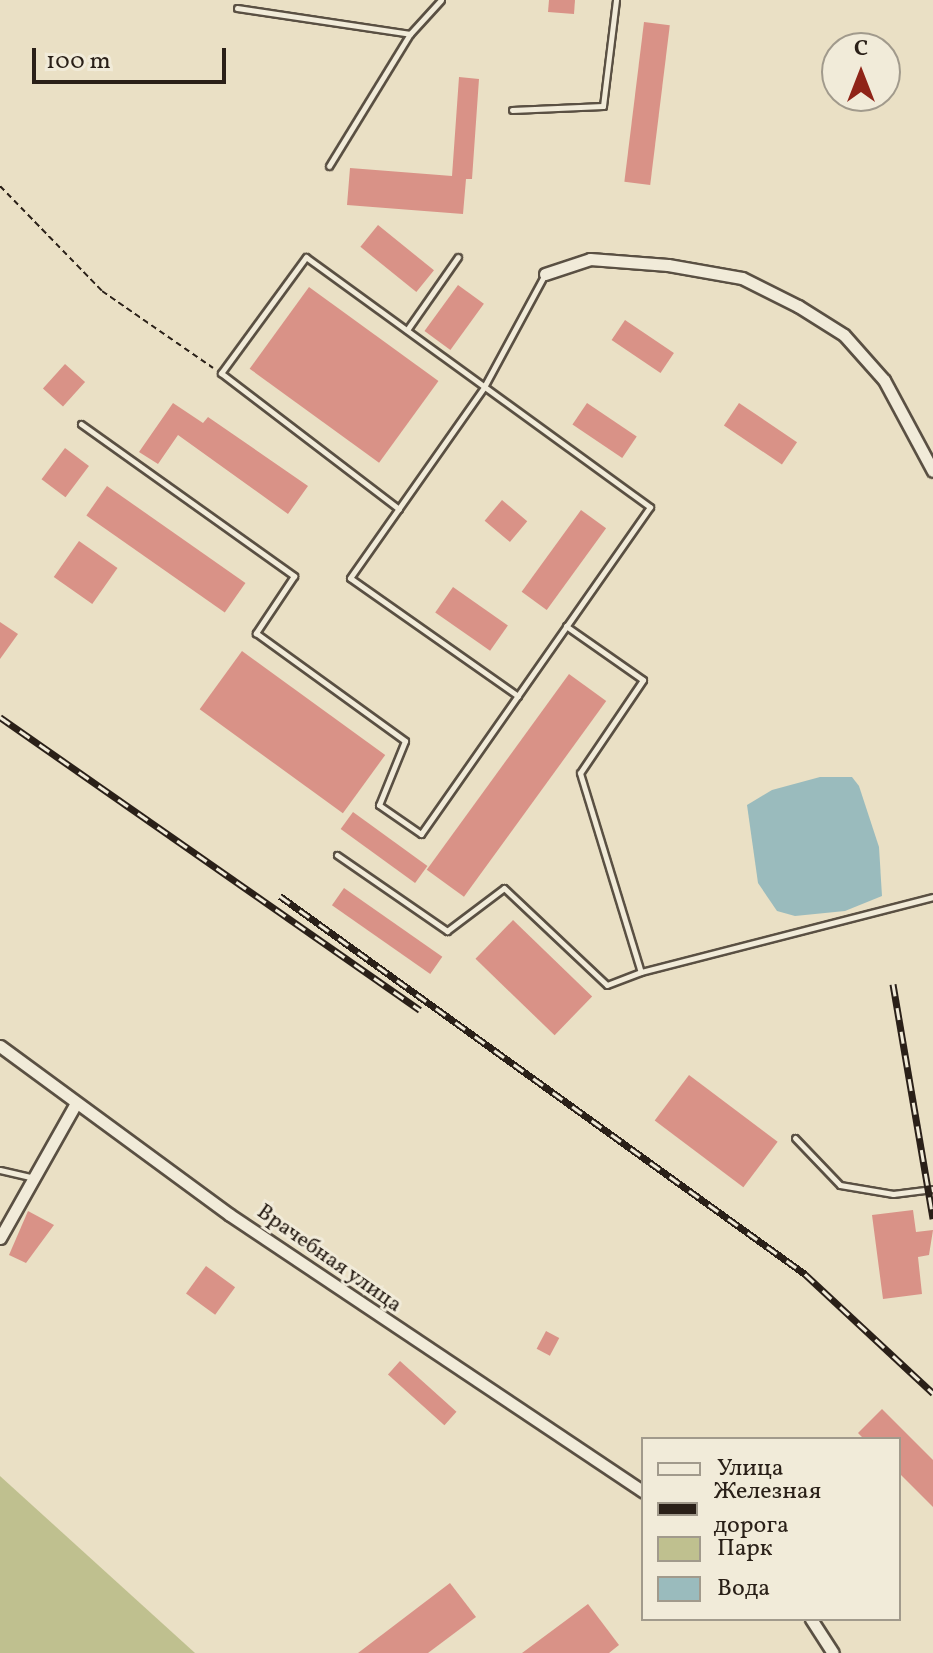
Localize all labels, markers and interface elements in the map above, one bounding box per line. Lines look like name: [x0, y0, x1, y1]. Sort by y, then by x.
scale bar: [36, 32, 230, 82]
north arrow: [821, 32, 901, 112]
text: С: [854, 34, 868, 65]
text: 100 m: [46, 45, 111, 79]
street label: Врачебная улица: [251, 1199, 407, 1319]
legend: [641, 1437, 901, 1621]
text: Улица: [717, 1452, 784, 1486]
text: Железная дорога: [714, 1475, 821, 1543]
text: Парк: [717, 1532, 773, 1566]
text: Вода: [717, 1572, 770, 1606]

